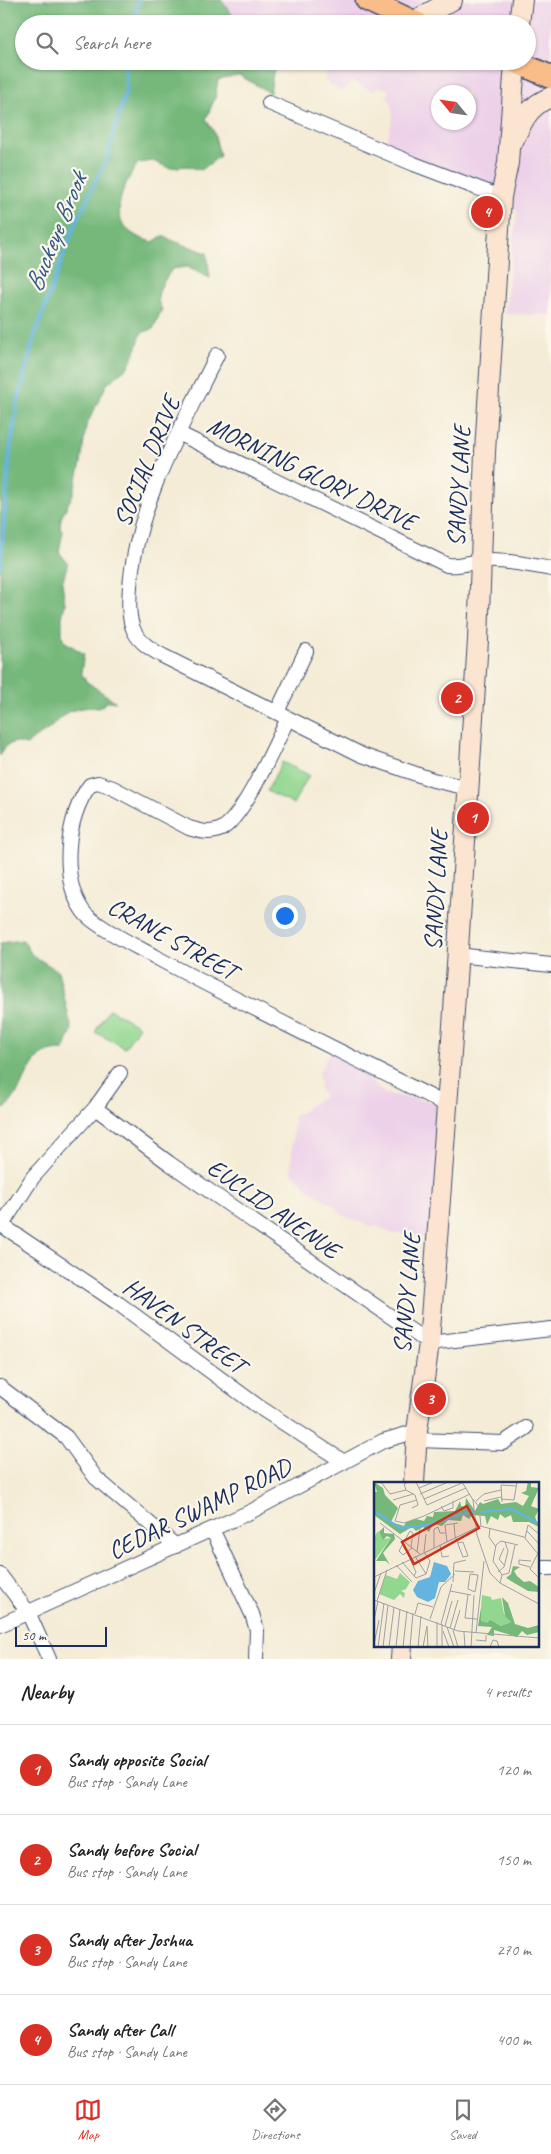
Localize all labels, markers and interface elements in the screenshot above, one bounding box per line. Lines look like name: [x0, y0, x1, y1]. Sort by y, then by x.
search box: [15, 15, 536, 70]
icon: search: [33, 29, 61, 57]
text: Search here: [73, 31, 150, 55]
north arrow: [431, 85, 476, 130]
water label: Buckeye Brook: [17, 164, 96, 296]
pin: 4: [471, 193, 503, 231]
street label: SOCIAL DRIVE: [106, 388, 189, 531]
street label: MORNING GLORY DRIVE: [202, 410, 424, 540]
street label: SANDY LANE: [440, 422, 478, 547]
pin: 2: [441, 679, 473, 717]
pin: 1: [457, 799, 489, 837]
street label: SANDY LANE: [417, 826, 455, 951]
street label: CRANE STREET: [102, 890, 248, 990]
your location: [272, 903, 298, 929]
street label: EUCLID AVENUE: [201, 1151, 348, 1268]
street label: SANDY LANE: [386, 1228, 428, 1355]
street label: HAVEN STREET: [117, 1270, 257, 1384]
pin: 3: [414, 1380, 446, 1418]
street label: CEDAR SWAMP ROAD: [103, 1450, 298, 1567]
inset map: [374, 1482, 538, 1646]
scale bar: [15, 1624, 108, 1647]
text: 50 m: [22, 1627, 46, 1644]
text: Nearby: [20, 1679, 73, 1705]
text: 4 results: [484, 1682, 531, 1702]
text: Sandy opposite Social: [67, 1748, 206, 1772]
text: 1: [32, 1760, 40, 1780]
text: 120 m: [497, 1760, 531, 1780]
text: Bus stop · Sandy Lane: [67, 1772, 187, 1792]
text: Sandy before Social: [67, 1838, 196, 1862]
text: 2: [32, 1850, 40, 1870]
text: 150 m: [497, 1850, 531, 1870]
text: Bus stop · Sandy Lane: [67, 1862, 187, 1882]
text: Sandy after Joshua: [67, 1928, 192, 1952]
text: 3: [32, 1940, 40, 1960]
text: 270 m: [497, 1940, 531, 1960]
text: Bus stop · Sandy Lane: [67, 1952, 187, 1972]
text: Sandy after Call: [67, 2018, 173, 2042]
text: 4: [32, 2030, 40, 2050]
text: 400 m: [497, 2030, 531, 2050]
text: Bus stop · Sandy Lane: [67, 2042, 187, 2062]
tab: Map: [74, 2096, 102, 2143]
tab: Directions: [251, 2096, 300, 2143]
tab: Saved: [449, 2096, 477, 2143]

